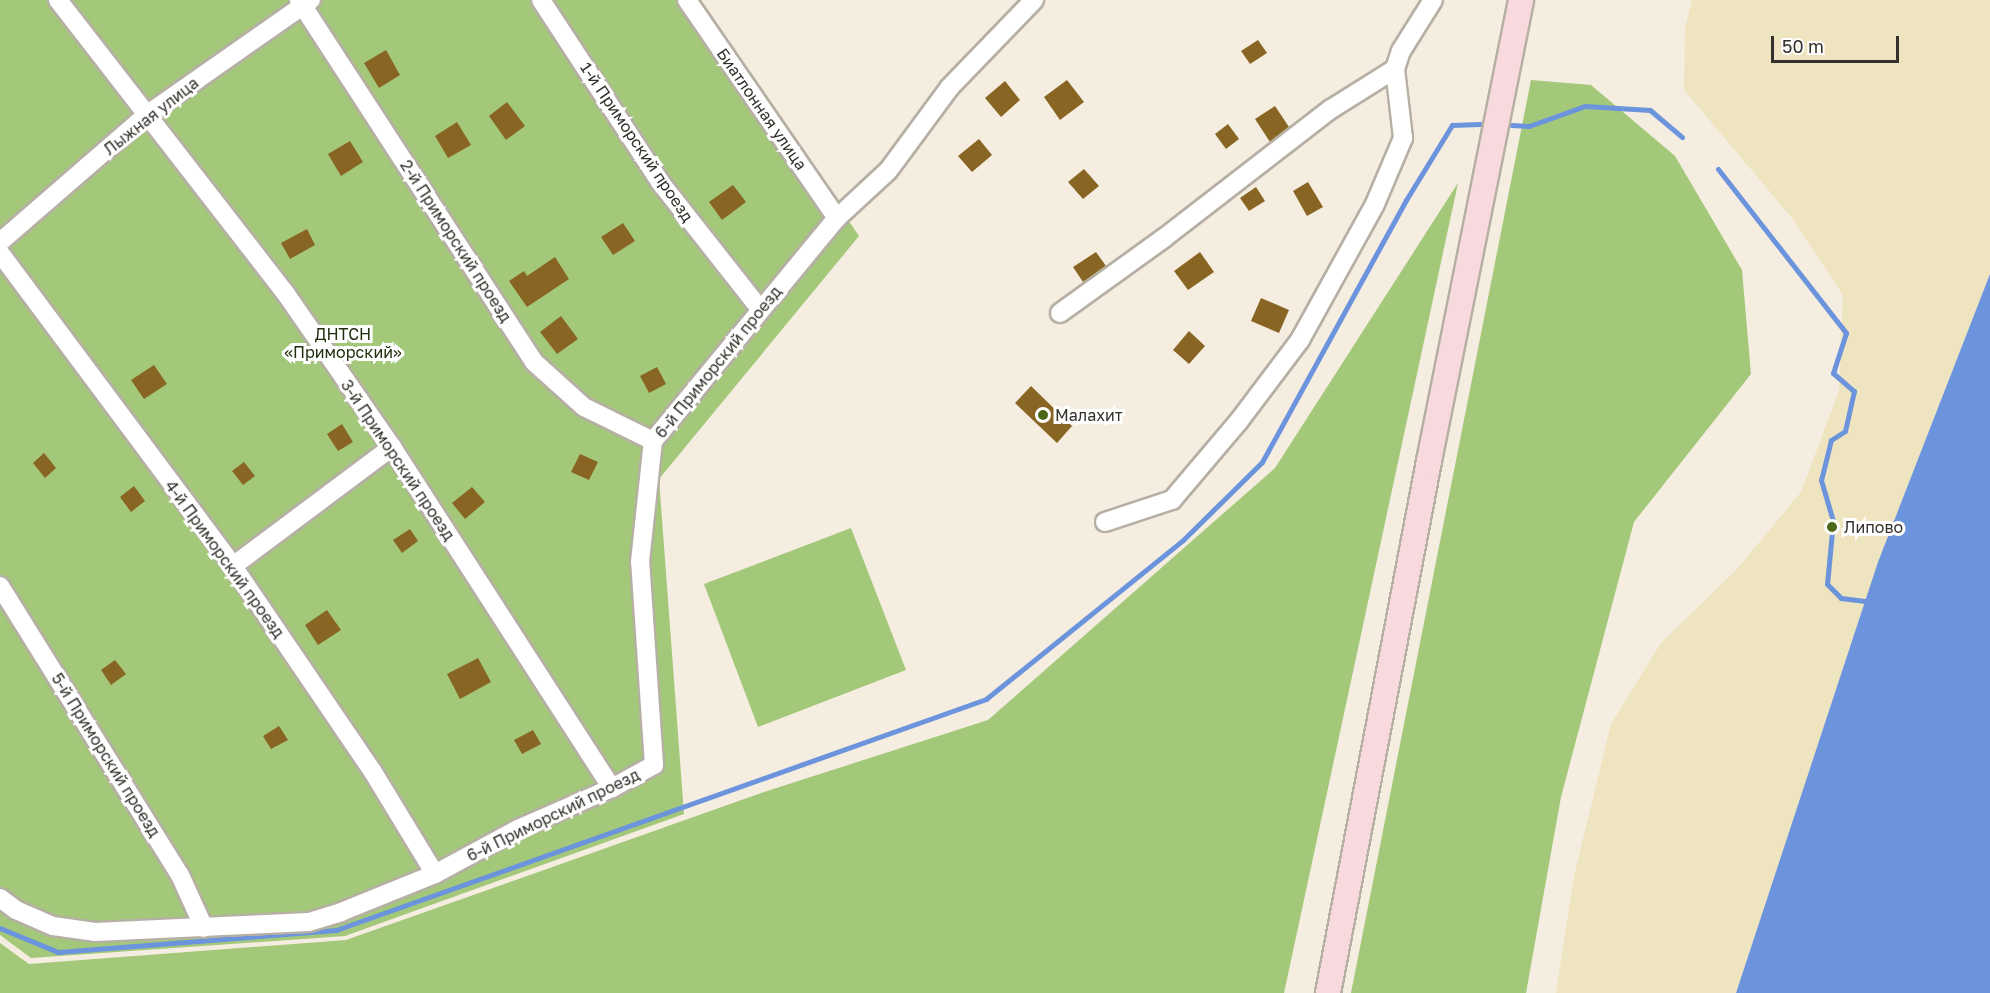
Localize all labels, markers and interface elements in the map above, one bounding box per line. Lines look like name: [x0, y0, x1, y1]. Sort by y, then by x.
scale bar: [1774, 24, 1902, 62]
text: 50 m: [1782, 35, 1824, 57]
street label: Биатлонная улица: [713, 45, 811, 173]
street label: 1-й Приморский проезд: [576, 59, 698, 225]
street label: Лыжная улица: [100, 73, 202, 159]
street label: 2-й Приморский проезд: [396, 156, 516, 326]
street label: 6-й Приморский проезд: [651, 282, 785, 442]
park label: ДНТСН «Приморский»: [284, 324, 402, 362]
street label: 3-й Приморский проезд: [337, 376, 459, 544]
place label: Малахит: [1055, 405, 1123, 425]
marker: Малахит: [1036, 408, 1050, 422]
street label: 4-й Приморский проезд: [161, 477, 289, 641]
place label: Липово: [1844, 517, 1903, 537]
marker: Липово: [1825, 520, 1839, 534]
street label: 5-й Приморский проезд: [48, 670, 164, 840]
street label: 6-й Приморский проезд: [463, 765, 643, 865]

